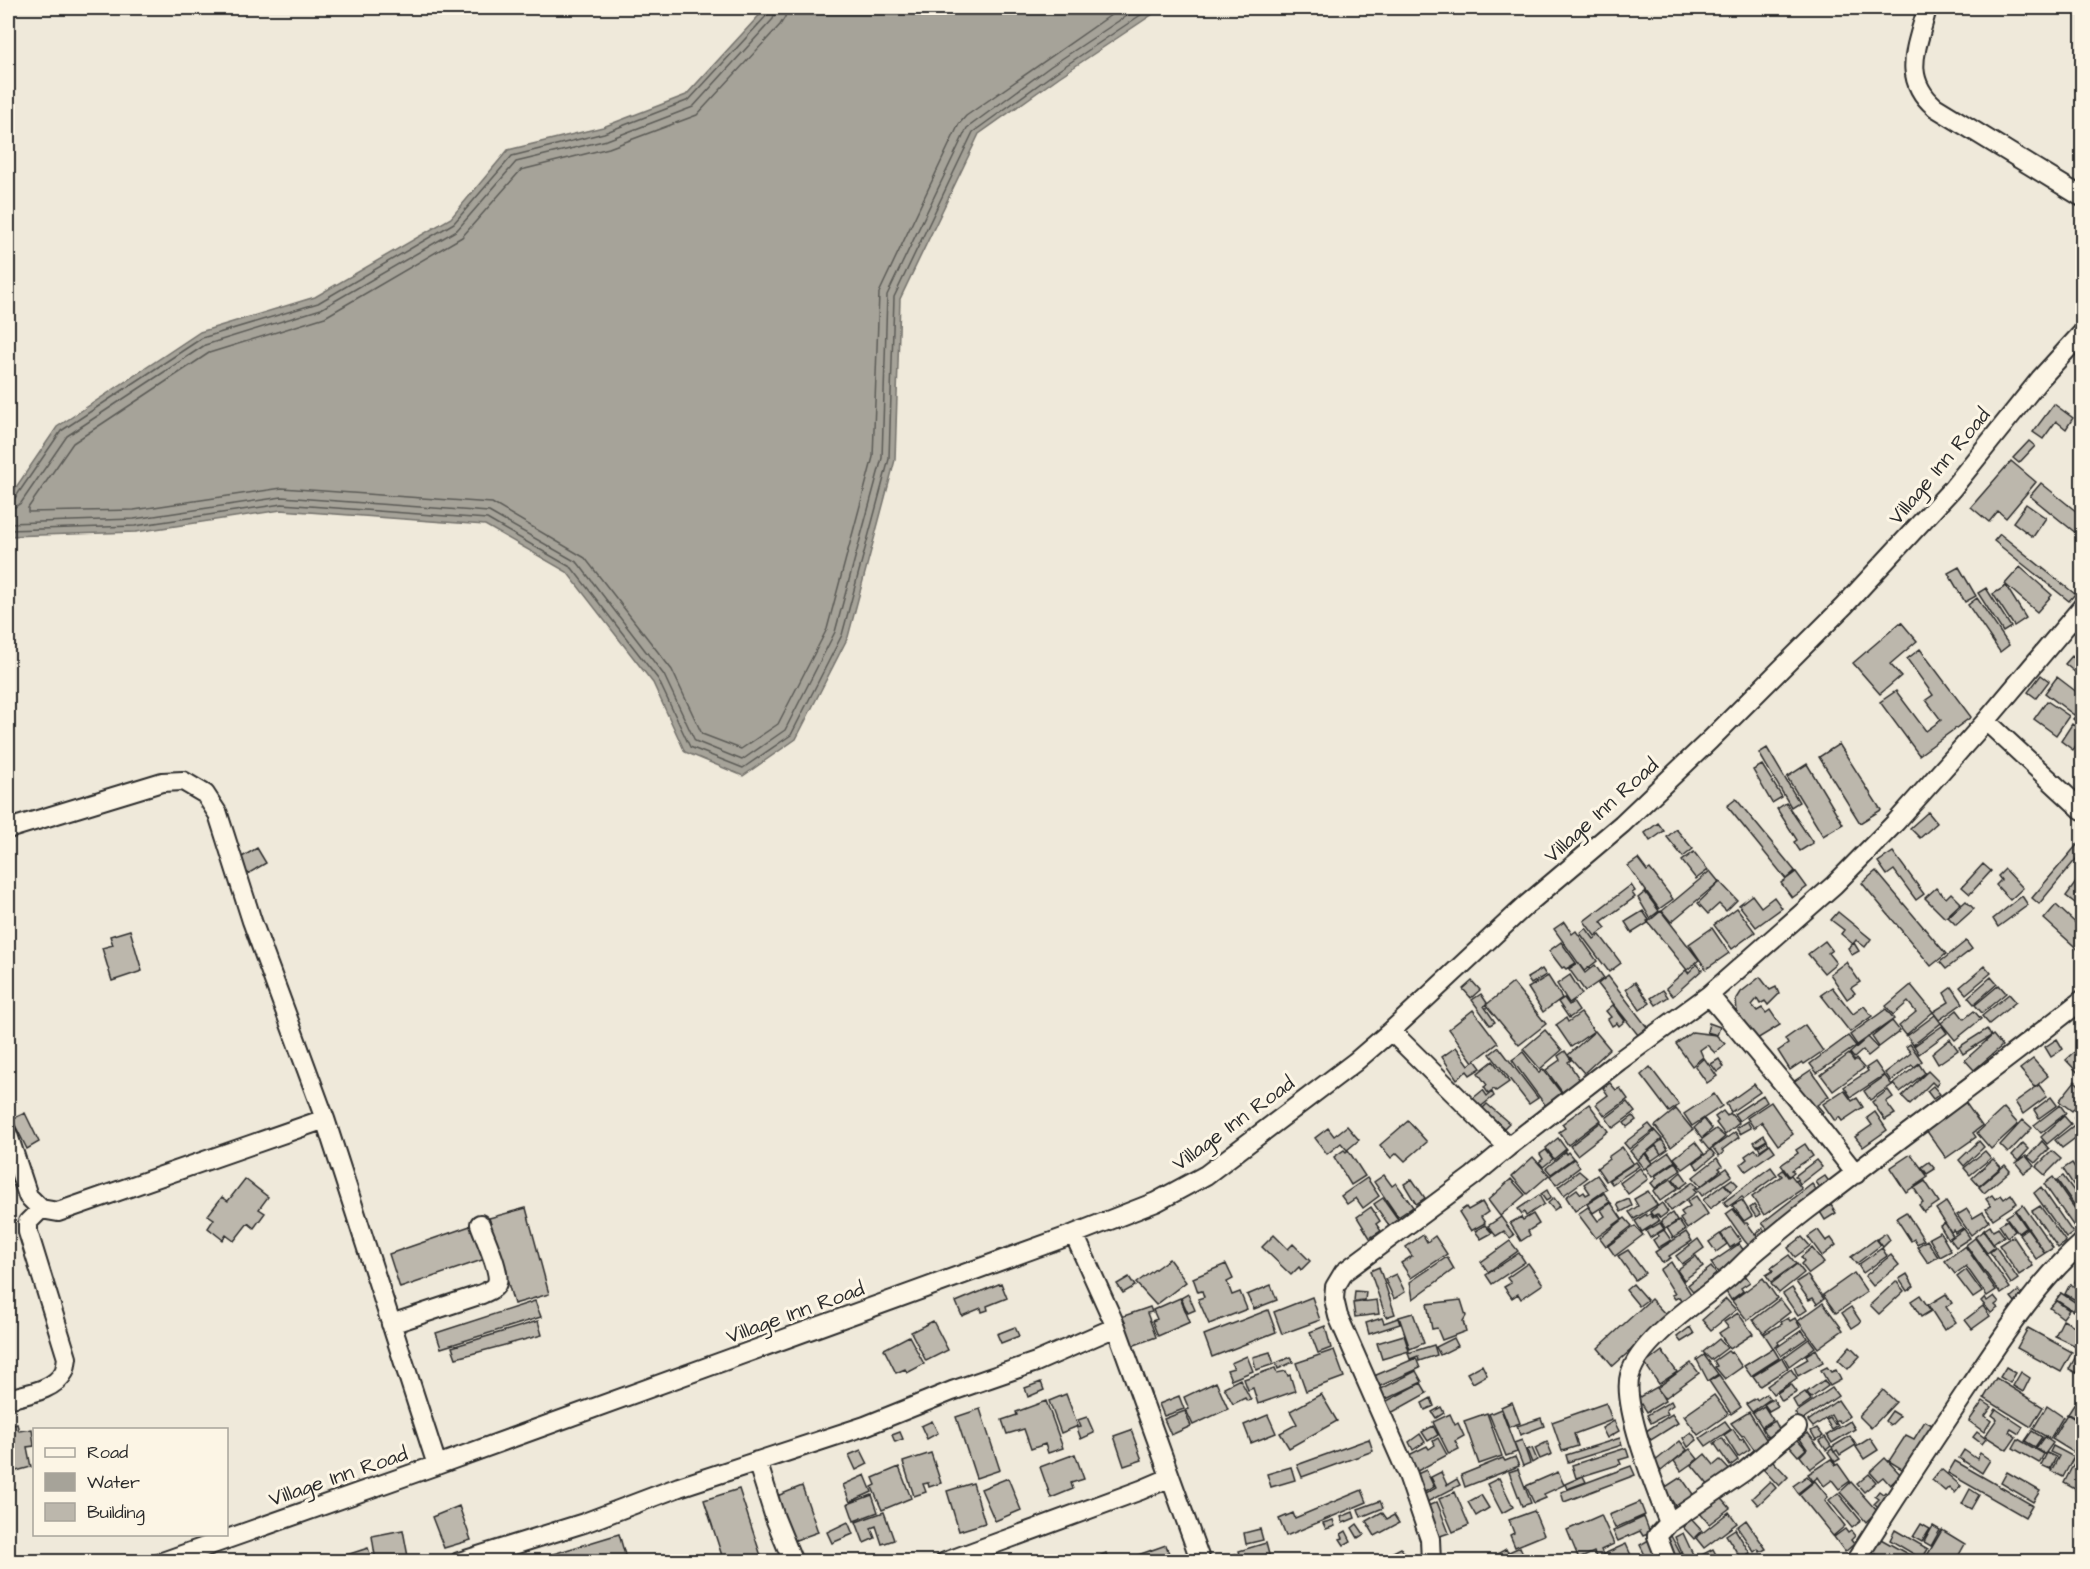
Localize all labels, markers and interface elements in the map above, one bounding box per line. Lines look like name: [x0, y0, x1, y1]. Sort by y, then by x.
street label: Village Inn Road: [1882, 401, 1999, 532]
street label: Village Inn Road: [1538, 751, 1666, 871]
street label: Village Inn Road: [1166, 1069, 1302, 1179]
street label: Village Inn Road: [722, 1274, 869, 1353]
legend: [33, 1428, 228, 1536]
street label: Village Inn Road: [265, 1439, 412, 1516]
text: Road: [87, 1440, 128, 1465]
text: Water: [87, 1470, 140, 1495]
text: Building: [87, 1500, 145, 1526]

